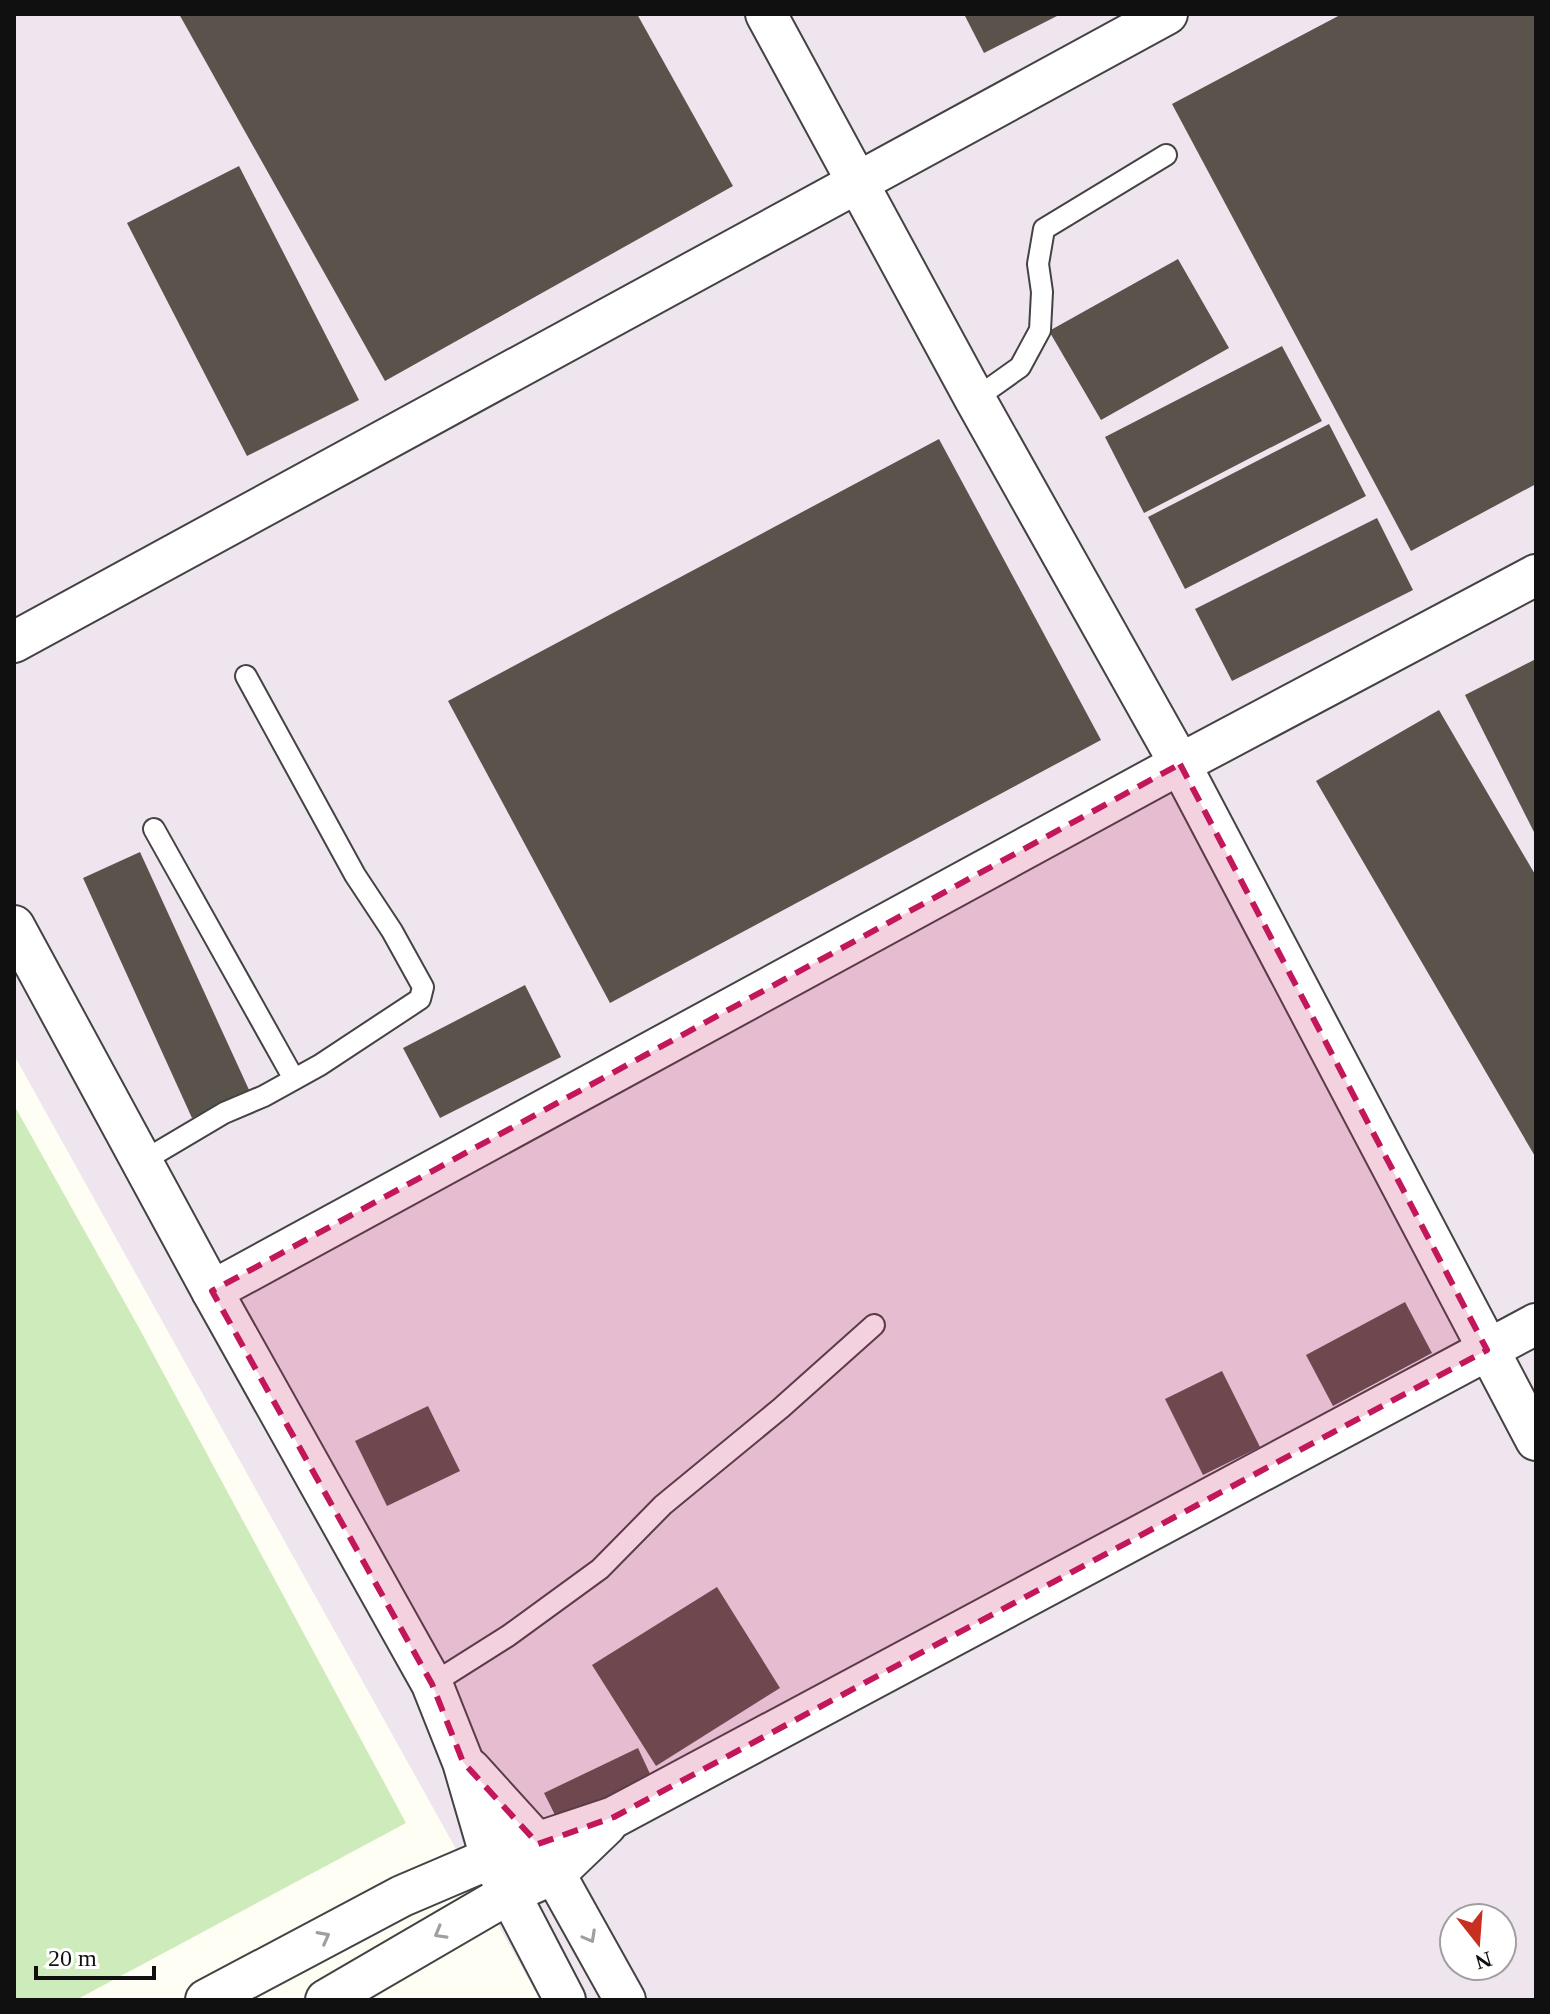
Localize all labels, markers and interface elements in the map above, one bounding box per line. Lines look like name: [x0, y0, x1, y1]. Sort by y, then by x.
north arrow: [1438, 1902, 1518, 1982]
one-way arrow: [434, 1923, 449, 1939]
one-way arrow: [581, 1928, 596, 1943]
scale bar: [36, 1930, 154, 1980]
one-way arrow: [316, 1932, 330, 1947]
text: 20 m: [48, 1945, 97, 1971]
text: N: [1472, 1946, 1495, 1975]

